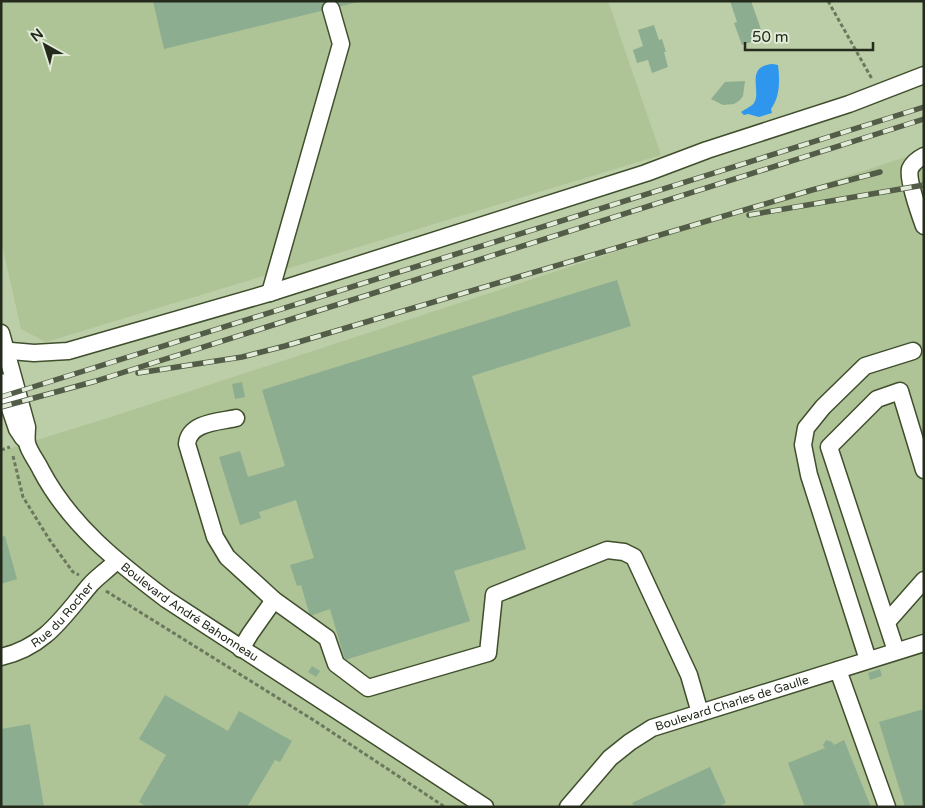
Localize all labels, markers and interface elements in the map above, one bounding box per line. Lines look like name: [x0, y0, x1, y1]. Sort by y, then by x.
north arrow: [20, 20, 70, 70]
scale bar: [745, 20, 872, 52]
text: N: [27, 25, 47, 45]
text: 50 m: [752, 28, 789, 46]
street label: Boulevard André Bahonneau: [118, 560, 261, 664]
street label: Rue du Rocher: [28, 579, 96, 650]
street label: Boulevard Charles de Gaulle: [654, 672, 811, 734]

